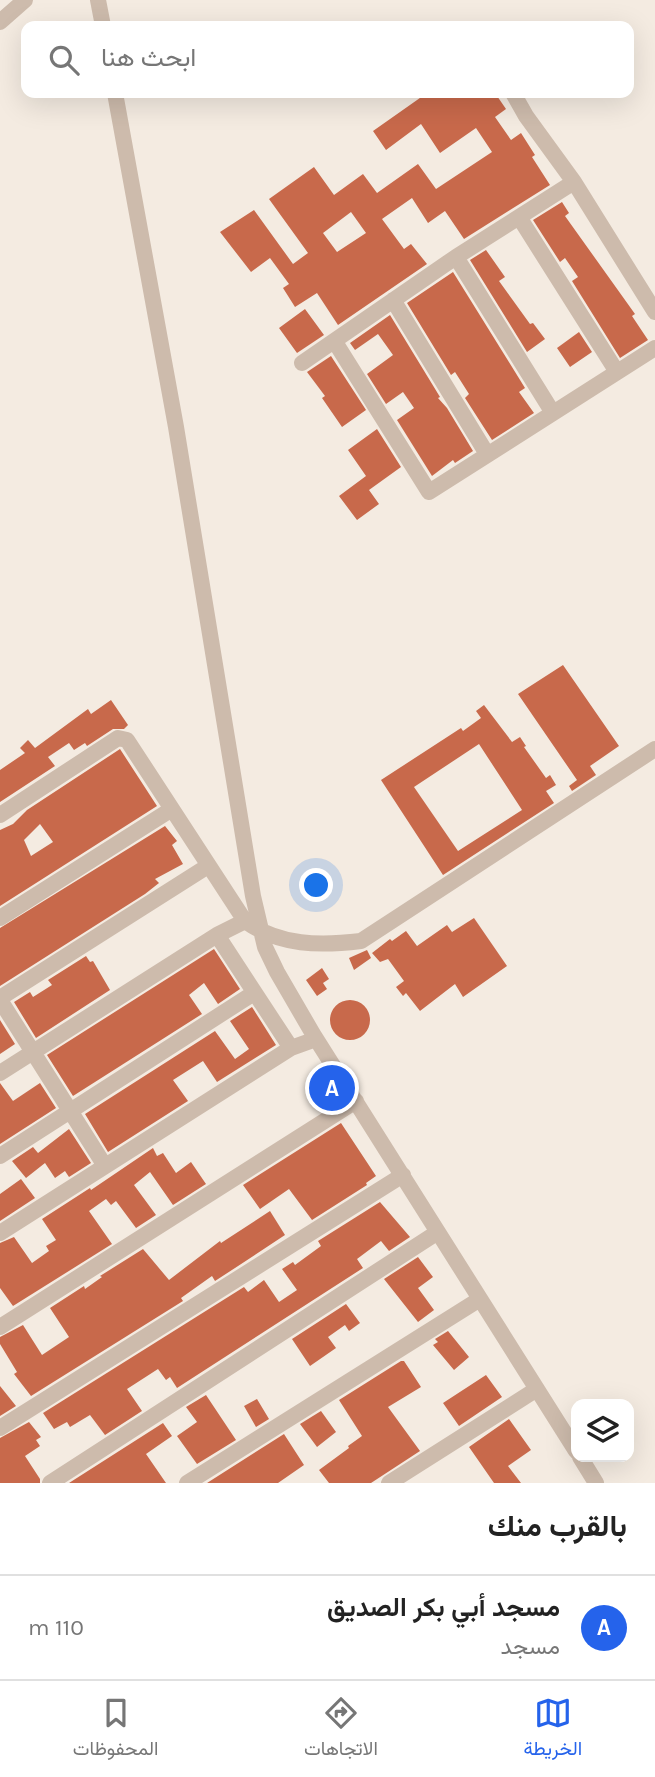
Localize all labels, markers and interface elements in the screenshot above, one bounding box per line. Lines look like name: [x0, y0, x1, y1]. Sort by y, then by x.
search box: [21, 21, 634, 98]
icon: search: [45, 41, 83, 79]
text: ابحث هنا: [101, 42, 196, 73]
your location: [299, 868, 333, 902]
pin: A: [309, 1062, 355, 1114]
map controls: [571, 1399, 634, 1462]
button: layers: [571, 1399, 634, 1462]
text: بالقرب منك: [488, 1508, 627, 1544]
text: مسجد أبي بكر الصديق: [327, 1592, 560, 1623]
text: 110 m: [28, 1614, 84, 1641]
text: A: [597, 1614, 611, 1641]
text: مسجد: [500, 1633, 560, 1660]
tab: المحفوظات: [73, 1694, 158, 1765]
tab: الاتجاهات: [304, 1694, 378, 1765]
tab: الخريطة: [523, 1694, 582, 1765]

